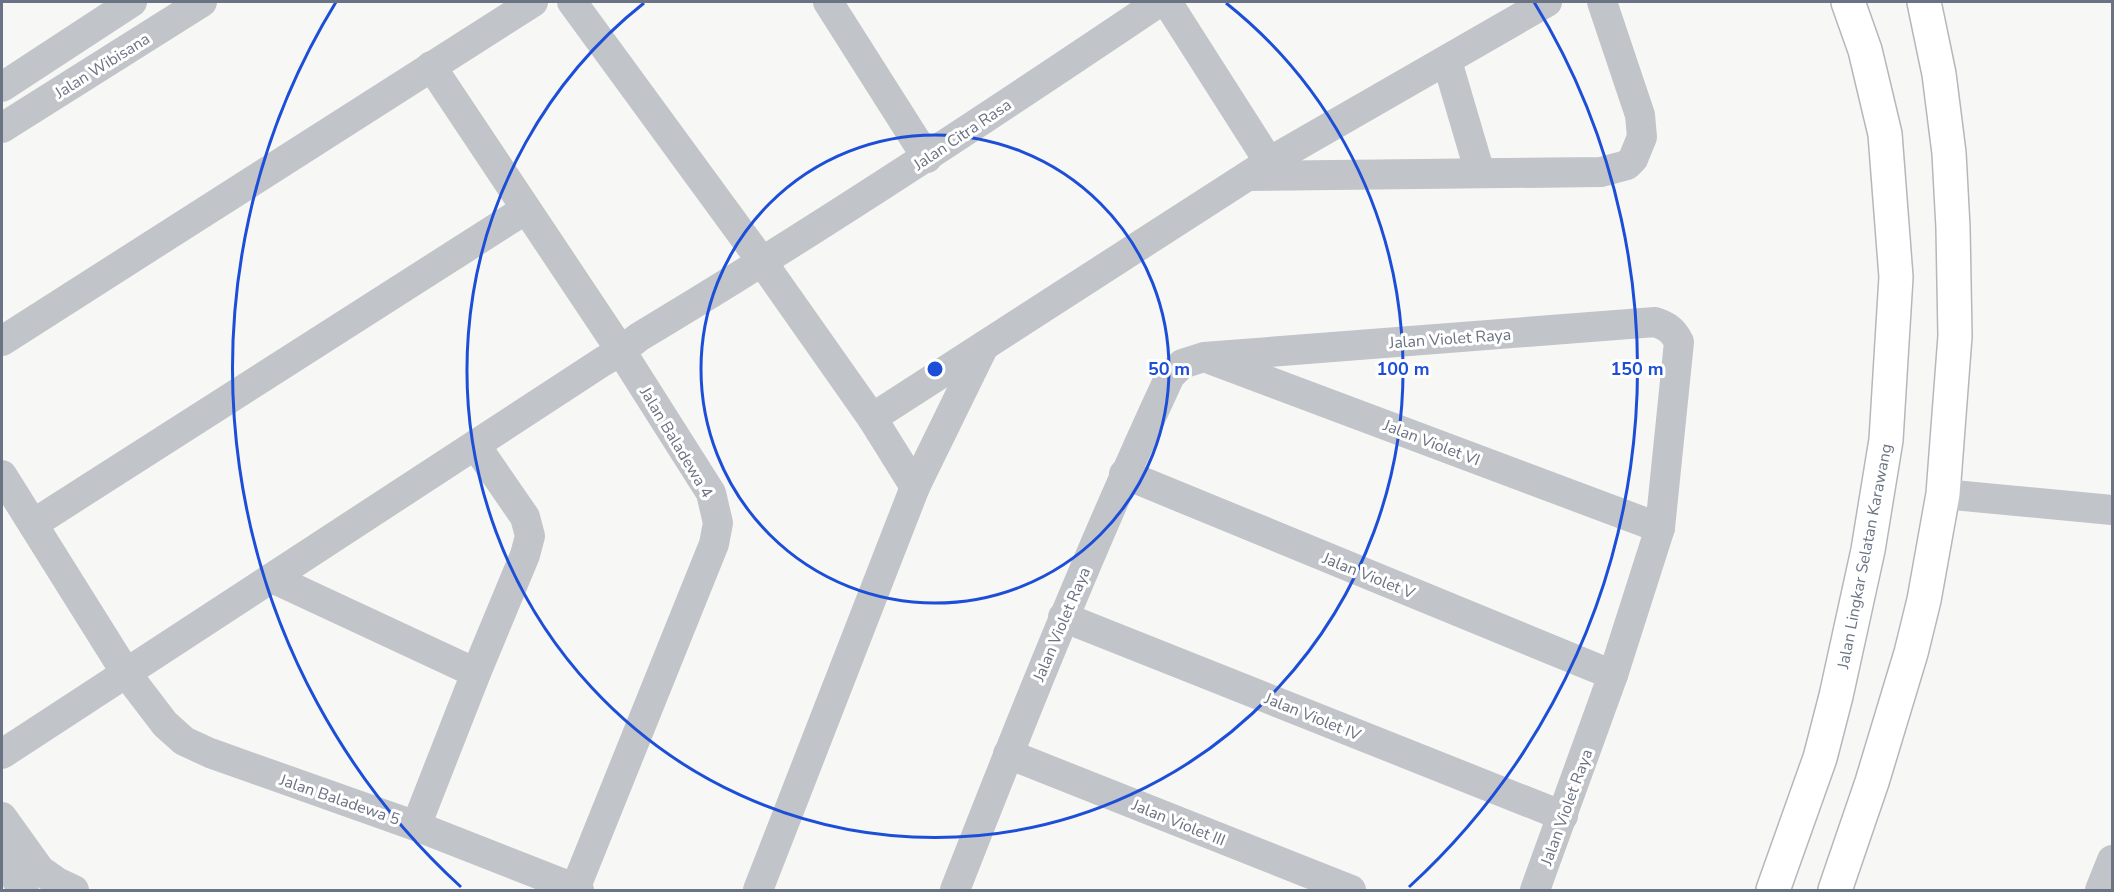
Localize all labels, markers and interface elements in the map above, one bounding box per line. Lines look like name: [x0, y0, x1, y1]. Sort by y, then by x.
street label: Jalan Wibisana: [50, 28, 154, 104]
street label: Jalan Citra Rasa: [908, 94, 1016, 176]
street label: Jalan Violet Raya: [1387, 324, 1512, 354]
text: 50 m: [1148, 357, 1190, 381]
text: 100 m: [1376, 357, 1430, 381]
text: 150 m: [1610, 357, 1664, 381]
centre of rings: [925, 359, 945, 379]
street label: Jalan Baladewa 4: [634, 382, 718, 502]
street label: Jalan Violet VI: [1379, 414, 1483, 471]
street label: Jalan Lingkar Selatan Karawang: [1832, 442, 1898, 672]
street label: Jalan Violet V: [1318, 547, 1419, 605]
street label: Jalan Violet Raya: [1028, 564, 1096, 686]
street label: Jalan Violet IV: [1260, 687, 1365, 747]
street label: Jalan Violet Raya: [1535, 746, 1598, 869]
street label: Jalan Baladewa 5: [276, 769, 403, 831]
street label: Jalan Violet III: [1128, 794, 1229, 852]

